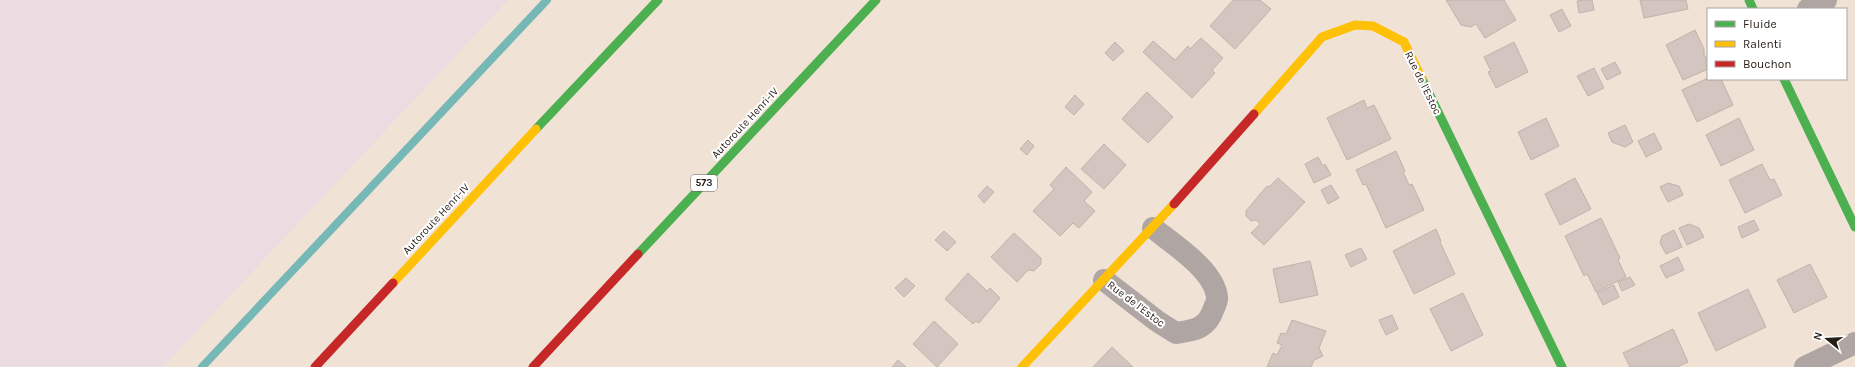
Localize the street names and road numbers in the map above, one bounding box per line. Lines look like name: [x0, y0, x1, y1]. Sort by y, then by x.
street label: Rue de l'Estoc: [1402, 49, 1444, 117]
street label: Autoroute Henri-IV: [709, 85, 781, 161]
road number: 573: [691, 175, 717, 191]
street label: Autoroute Henri-IV: [400, 181, 472, 257]
street label: Rue de l'Estoc: [1105, 278, 1168, 330]

